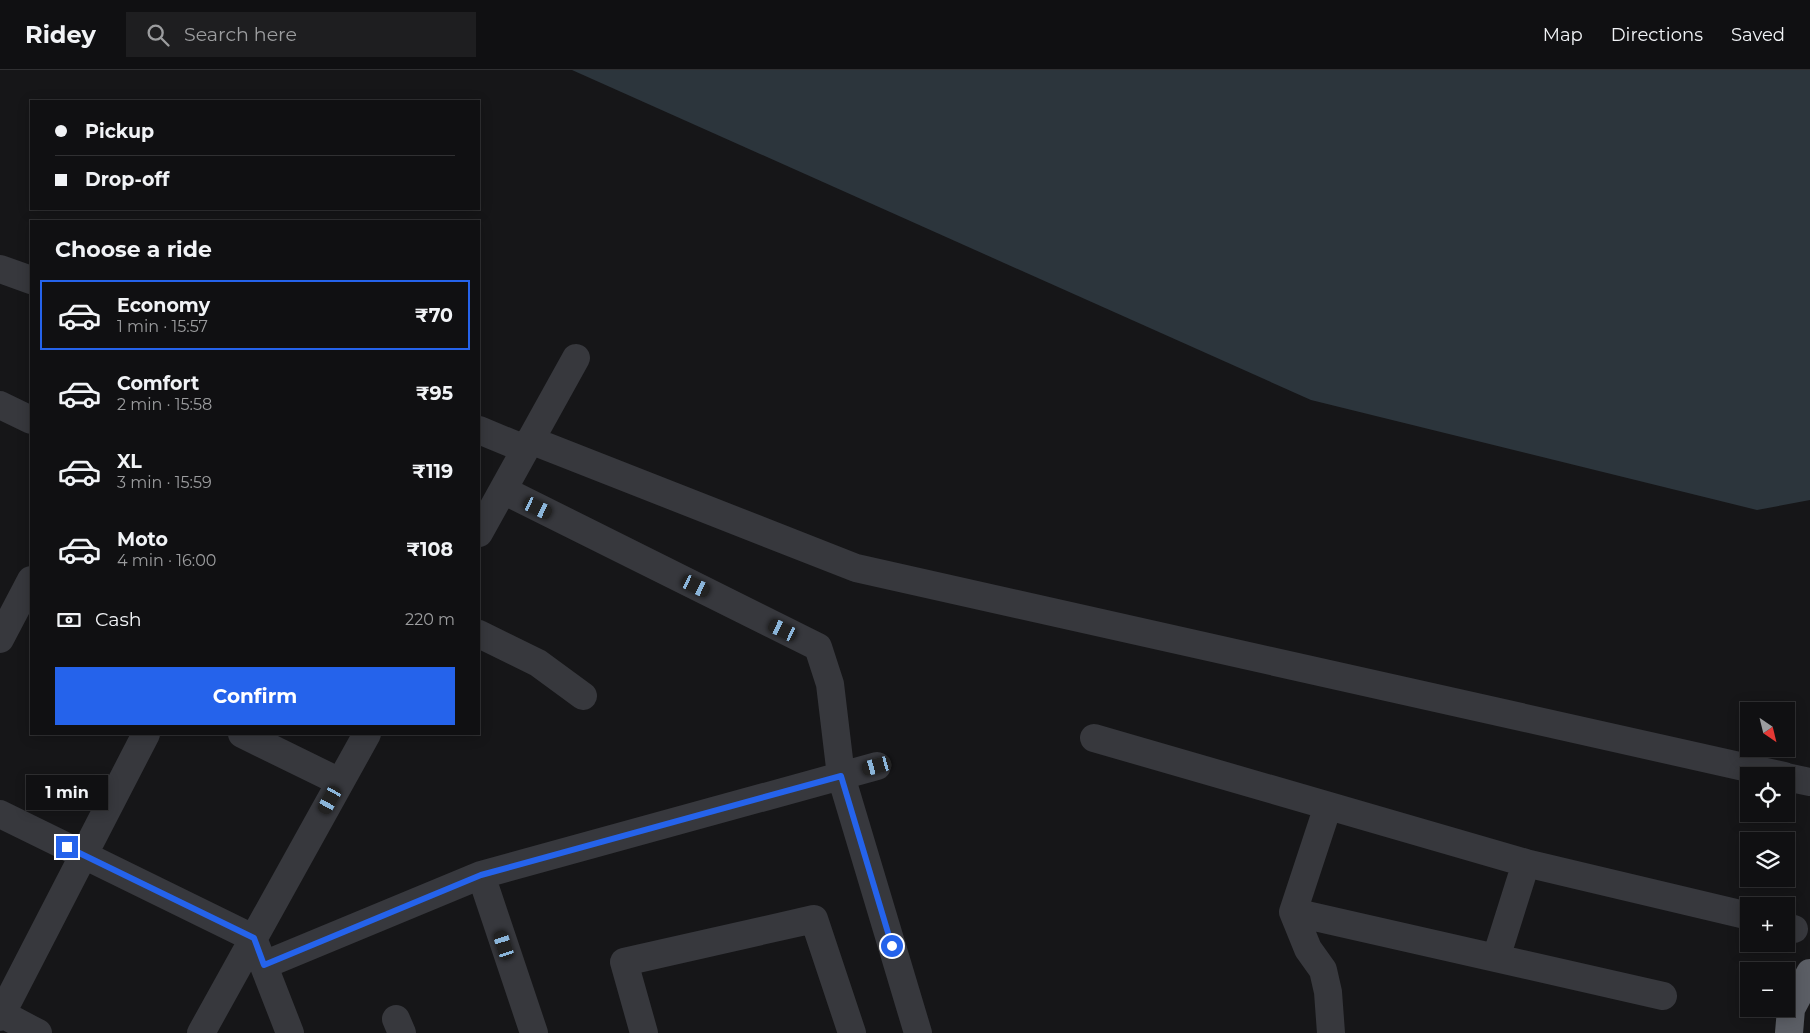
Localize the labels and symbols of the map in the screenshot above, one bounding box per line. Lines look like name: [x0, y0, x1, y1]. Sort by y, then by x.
car: [521, 495, 554, 521]
car: [679, 573, 712, 599]
car: [766, 617, 799, 643]
north arrow: [1740, 702, 1795, 758]
car: [860, 755, 893, 777]
callout: 1 min: [26, 774, 108, 810]
car: [316, 783, 343, 817]
route end: [56, 836, 78, 858]
car: [492, 928, 515, 962]
route start: [881, 935, 903, 957]

